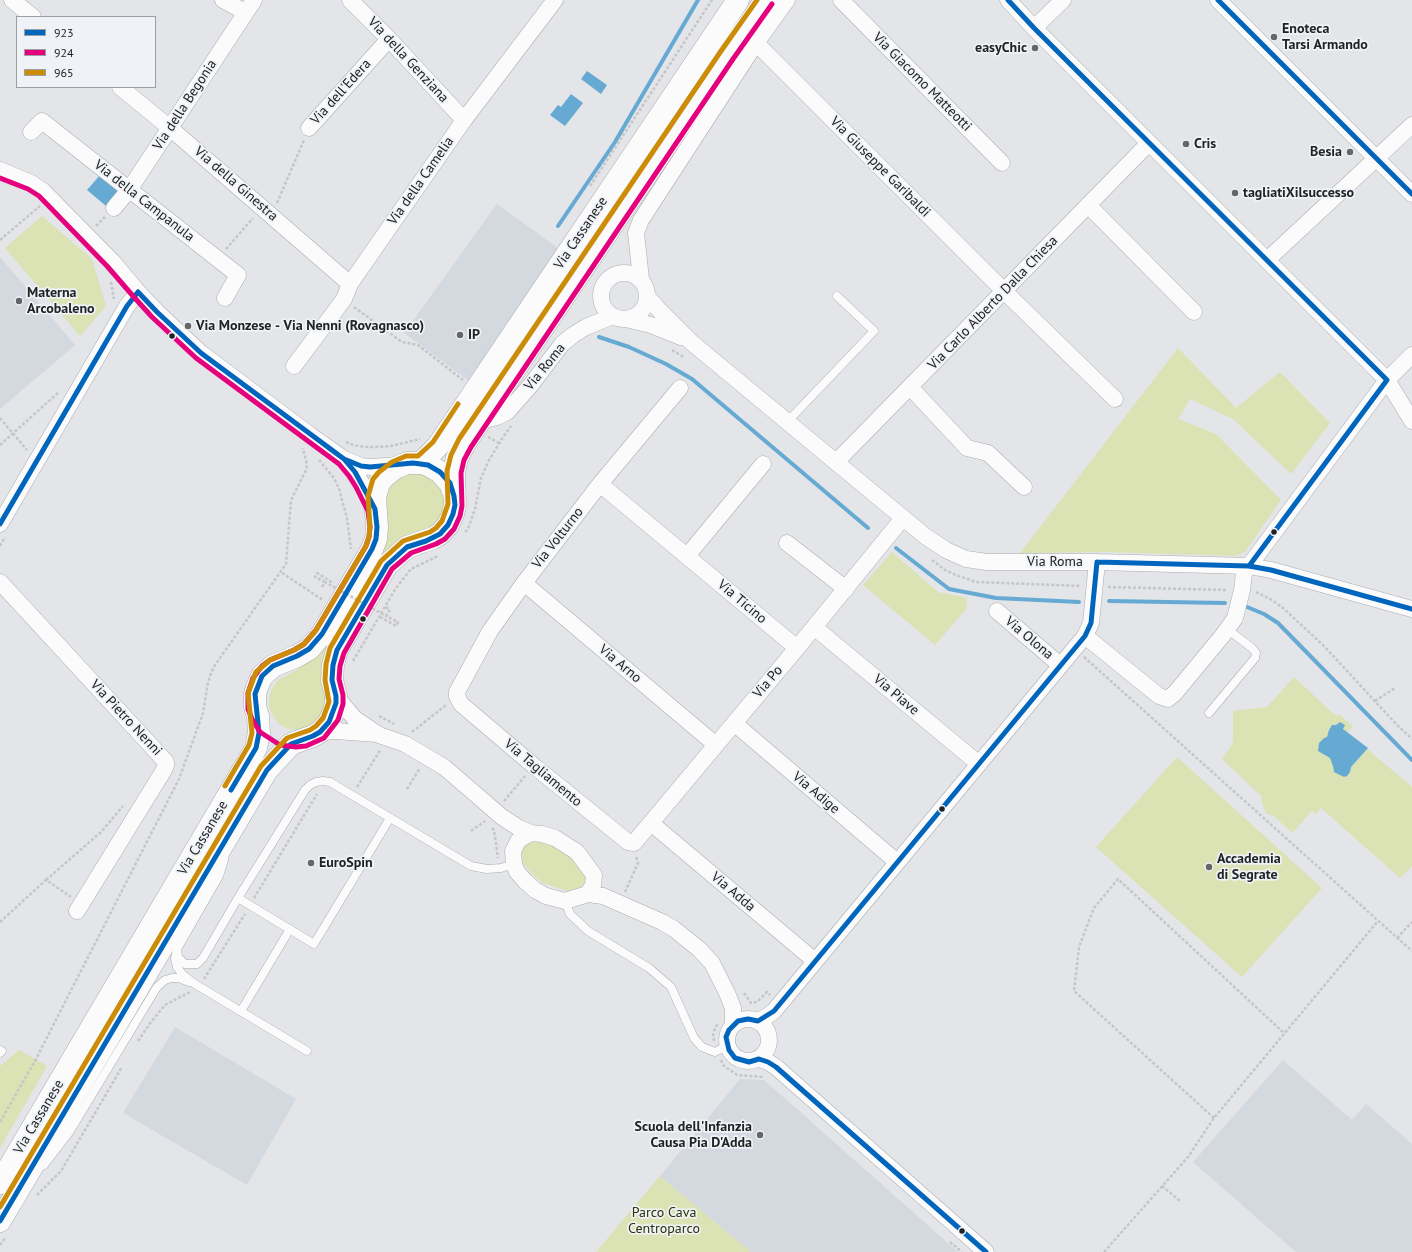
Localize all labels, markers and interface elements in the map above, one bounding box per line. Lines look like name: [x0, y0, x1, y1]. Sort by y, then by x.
street label: Via della Genziana: [364, 14, 452, 106]
legend: [16, 16, 156, 88]
place label: Enoteca Tarsi Armando: [1282, 21, 1368, 54]
text: 923: [54, 25, 74, 40]
street label: Via Giacomo Matteotti: [869, 29, 975, 135]
marker: Enoteca Tarsi Armando: [1269, 32, 1279, 42]
place label: easyChic: [975, 40, 1027, 56]
marker: easyChic: [1030, 43, 1040, 53]
text: 924: [54, 45, 74, 60]
street label: Via dell'Edera: [307, 56, 375, 128]
street label: Via della Begonia: [150, 57, 220, 153]
text: 965: [54, 65, 74, 80]
street label: Via Giuseppe Garibaldi: [826, 113, 934, 221]
street label: Via della Camelia: [384, 134, 458, 228]
place label: Cris: [1194, 136, 1216, 152]
marker: Cris: [1181, 139, 1191, 149]
street label: Via della Ginestra: [191, 143, 281, 225]
place label: Besia: [1310, 144, 1342, 160]
marker: Besia: [1345, 147, 1355, 157]
street label: Via della Campanula: [90, 157, 198, 245]
place label: tagliatiXilsuccesso: [1243, 185, 1354, 201]
marker: tagliatiXilsuccesso: [1230, 188, 1240, 198]
street label: Via Cassanese: [551, 194, 611, 272]
street label: Via Carlo Alberto Dalla Chiesa: [925, 233, 1061, 373]
place label: Materna Arcobaleno: [27, 285, 95, 318]
marker: Materna Arcobaleno: [14, 296, 24, 306]
place label: Via Monzese - Via Nenni (Rovagnasco): [196, 318, 424, 334]
marker: Via Monzese - Via Nenni (Rovagnasco): [183, 321, 193, 331]
place label: IP: [468, 327, 480, 343]
marker: IP: [455, 330, 465, 340]
unlabelled marker: [167, 331, 177, 341]
street label: Via Roma: [521, 340, 569, 394]
street label: Via Volturno: [529, 504, 587, 572]
unlabelled marker: [1269, 527, 1279, 537]
street label: Via Roma: [1027, 554, 1083, 570]
street label: Via Ticino: [714, 577, 770, 627]
street label: Via Olona: [1001, 613, 1057, 663]
unlabelled marker: [358, 614, 368, 624]
street label: Via Arno: [595, 641, 645, 687]
street label: Via Po: [750, 662, 786, 702]
street label: Via Piave: [870, 671, 922, 719]
street label: Via Pietro Nenni: [87, 677, 165, 759]
street label: Via Tagliamento: [501, 736, 585, 810]
street label: Via Adige: [789, 768, 843, 818]
street label: Via Cassanese: [174, 798, 232, 878]
unlabelled marker: [937, 804, 947, 814]
place label: Accademia di Segrate: [1217, 851, 1281, 884]
place label: EuroSpin: [319, 855, 373, 871]
marker: EuroSpin: [306, 858, 316, 868]
marker: Accademia di Segrate: [1204, 862, 1214, 872]
street label: Via Adda: [707, 869, 759, 915]
street label: Via Cassanese: [10, 1077, 68, 1157]
place label: Scuola dell'Infanzia Causa Pia D'Adda: [635, 1119, 752, 1152]
marker: Scuola dell'Infanzia Causa Pia D'Adda: [755, 1130, 765, 1140]
park label: Parco Cava Centroparco: [628, 1205, 700, 1238]
unlabelled marker: [957, 1226, 967, 1236]

